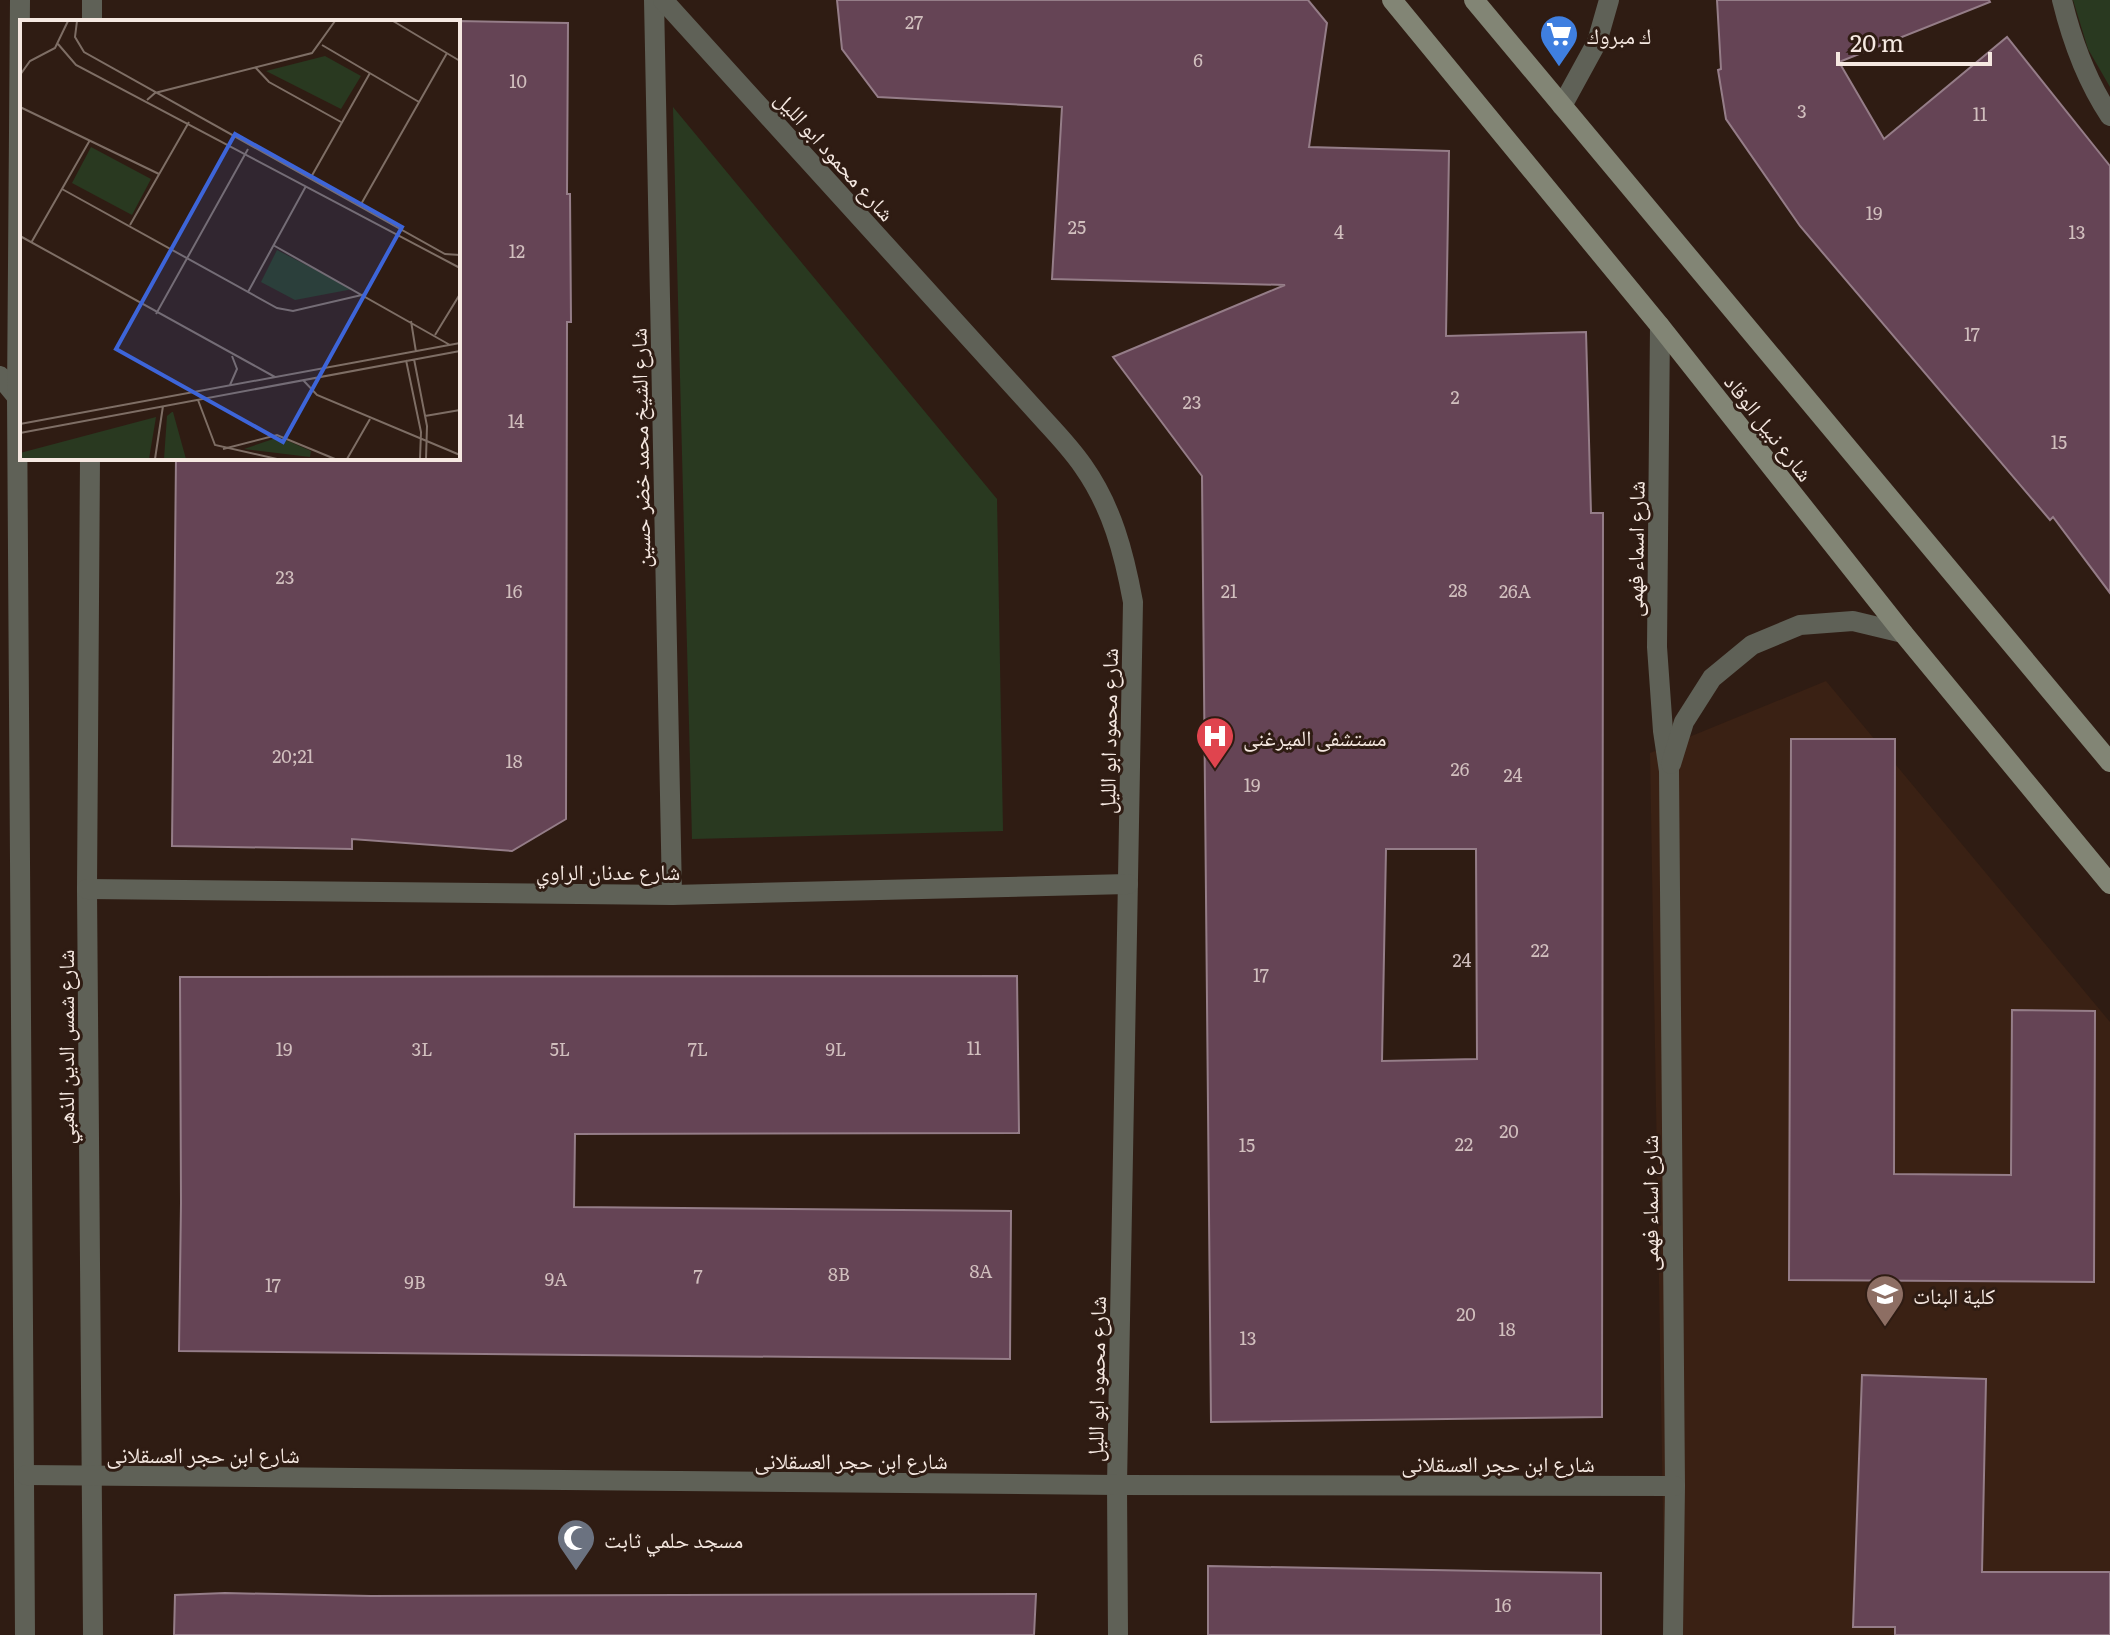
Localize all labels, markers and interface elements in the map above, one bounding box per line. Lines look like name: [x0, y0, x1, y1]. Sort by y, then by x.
house number: 27: [905, 8, 923, 35]
supermarket icon: ك مبروك: [1538, 13, 1580, 68]
scale bar: [1838, 16, 1990, 66]
place label: ك مبروك: [1587, 18, 1652, 51]
inset map: [20, 20, 460, 460]
text: 20 m: [1850, 24, 1904, 59]
house number: 6: [1193, 46, 1203, 73]
house number: 10: [509, 67, 527, 94]
street label: شارع محمود ابو الليل: [768, 82, 904, 228]
house number: 3: [1797, 97, 1807, 124]
house number: 11: [1973, 100, 1987, 127]
house number: 19: [1866, 199, 1882, 226]
house number: 25: [1068, 213, 1086, 240]
house number: 4: [1334, 218, 1344, 245]
house number: 13: [2068, 218, 2086, 245]
house number: 12: [509, 237, 525, 264]
house number: 17: [1964, 320, 1980, 347]
street label: شارع الشيخ محمد خضر حسين: [620, 328, 658, 568]
street label: شارع نبيل الوقاد: [1718, 366, 1822, 488]
house number: 2: [1450, 383, 1460, 410]
house number: 23: [1183, 388, 1201, 415]
house number: 14: [508, 407, 524, 434]
house number: 15: [2051, 428, 2067, 455]
street label: شارع اسماء فهمى: [1616, 481, 1652, 617]
house number: 23: [276, 563, 294, 590]
house number: 28: [1448, 576, 1468, 603]
house number: 16: [506, 577, 523, 604]
house number: 21: [1221, 577, 1237, 604]
house number: 26A: [1499, 577, 1531, 604]
street label: شارع محمود ابو الليل: [1089, 648, 1125, 814]
hospital icon: مستشفى الميرغنى: [1194, 715, 1236, 770]
place label: مستشفى الميرغنى: [1243, 720, 1387, 753]
house number: 20;21: [272, 742, 314, 769]
house number: 18: [505, 747, 523, 774]
house number: 26: [1451, 755, 1470, 782]
house number: 24: [1503, 761, 1523, 788]
house number: 19: [1244, 771, 1260, 798]
street label: شارع عدنان الراوي: [536, 854, 680, 889]
house number: 22: [1531, 936, 1549, 963]
house number: 24: [1452, 946, 1472, 973]
street label: شارع شمس الدين الذهبي: [48, 950, 83, 1144]
house number: 17: [1253, 961, 1269, 988]
house number: 11: [967, 1034, 981, 1061]
house number: 19: [276, 1035, 292, 1062]
house number: 3L: [411, 1035, 433, 1062]
house number: 5L: [550, 1035, 570, 1062]
house number: 7L: [688, 1035, 708, 1062]
house number: 9L: [826, 1035, 846, 1062]
house number: 20: [1499, 1117, 1519, 1144]
house number: 22: [1455, 1130, 1473, 1157]
house number: 15: [1239, 1131, 1255, 1158]
street label: شارع اسماء فهمى: [1632, 1135, 1665, 1271]
house number: 8A: [969, 1257, 993, 1284]
house number: 8B: [828, 1260, 850, 1287]
house number: 7: [693, 1262, 703, 1289]
house number: 9A: [545, 1265, 567, 1292]
house number: 9B: [404, 1268, 426, 1295]
house number: 17: [265, 1271, 281, 1298]
school or university icon: كلية البنات: [1864, 1273, 1906, 1328]
place label: كلية البنات: [1913, 1278, 1995, 1311]
street label: شارع محمود ابو الليل: [1077, 1296, 1113, 1462]
house number: 20: [1456, 1300, 1476, 1327]
house number: 18: [1498, 1315, 1516, 1342]
house number: 13: [1239, 1324, 1257, 1351]
street label: شارع ابن حجر العسقلانى: [106, 1437, 300, 1470]
street label: شارع ابن حجر العسقلانى: [754, 1443, 948, 1476]
street label: شارع ابن حجر العسقلانى: [1401, 1446, 1595, 1479]
mosque icon: مسجد حلمي ثابت: [555, 1517, 597, 1572]
place label: مسجد حلمي ثابت: [604, 1522, 743, 1557]
house number: 16: [1495, 1591, 1512, 1618]

